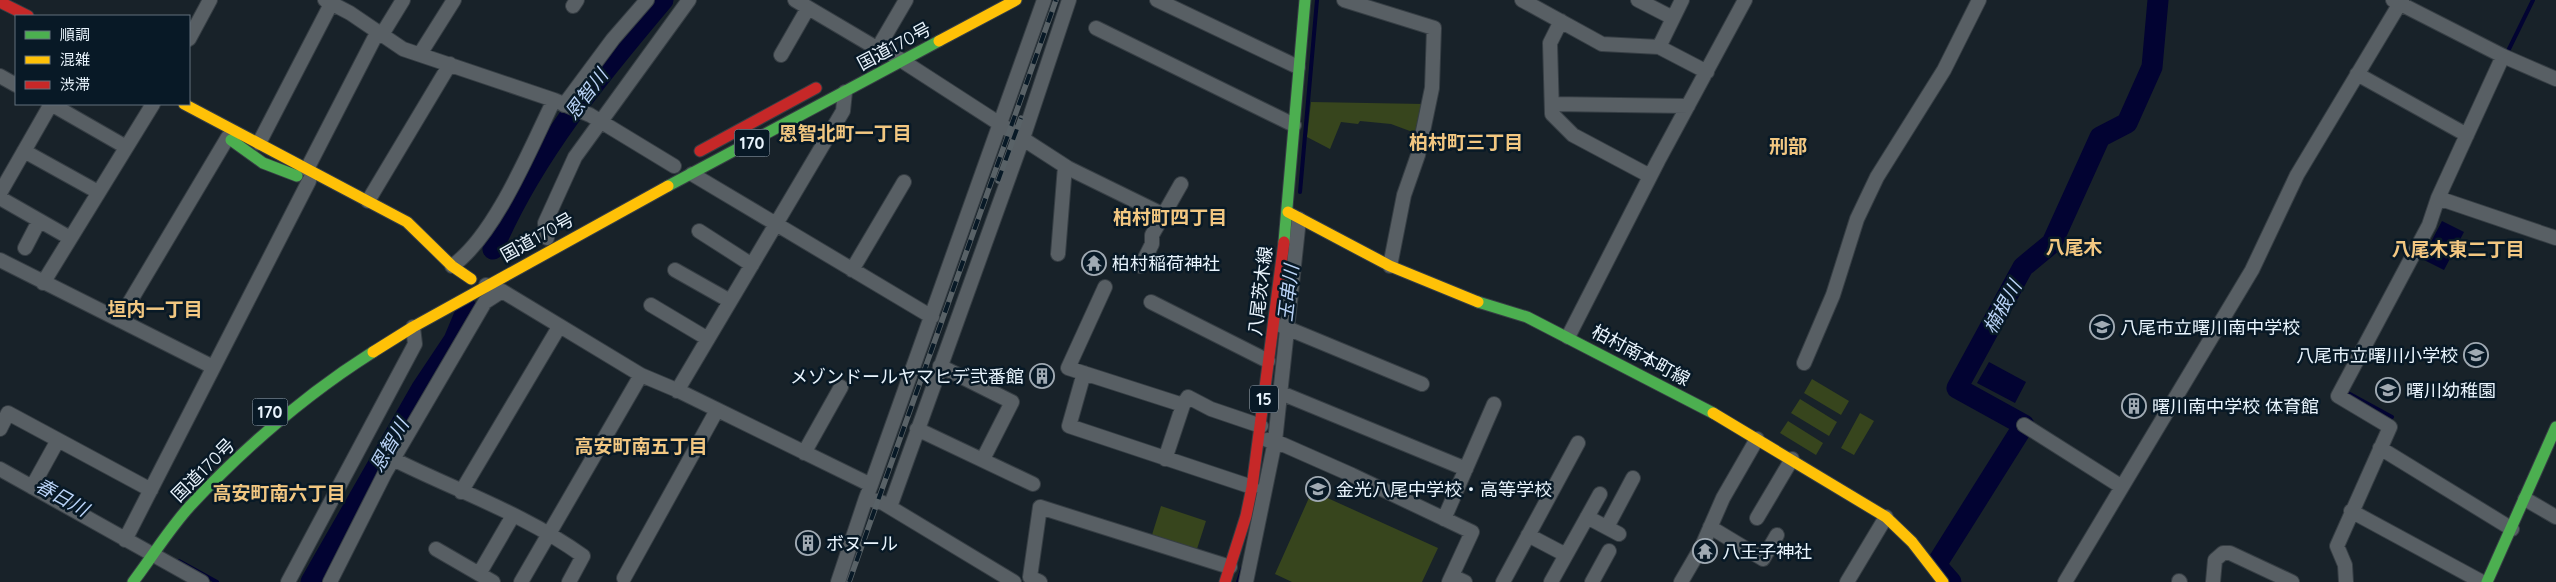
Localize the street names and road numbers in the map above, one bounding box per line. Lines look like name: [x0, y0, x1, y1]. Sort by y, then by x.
street label: 国道170号: [853, 17, 935, 75]
road number: 170: [734, 130, 770, 156]
street label: 国道170号: [496, 207, 578, 267]
street label: 八尾茨木線: [1243, 245, 1277, 337]
street label: 柏村南本町線: [1588, 319, 1694, 391]
road number: 15: [1250, 386, 1278, 412]
road number: 170: [252, 398, 288, 426]
street label: 国道170号: [166, 433, 240, 507]

